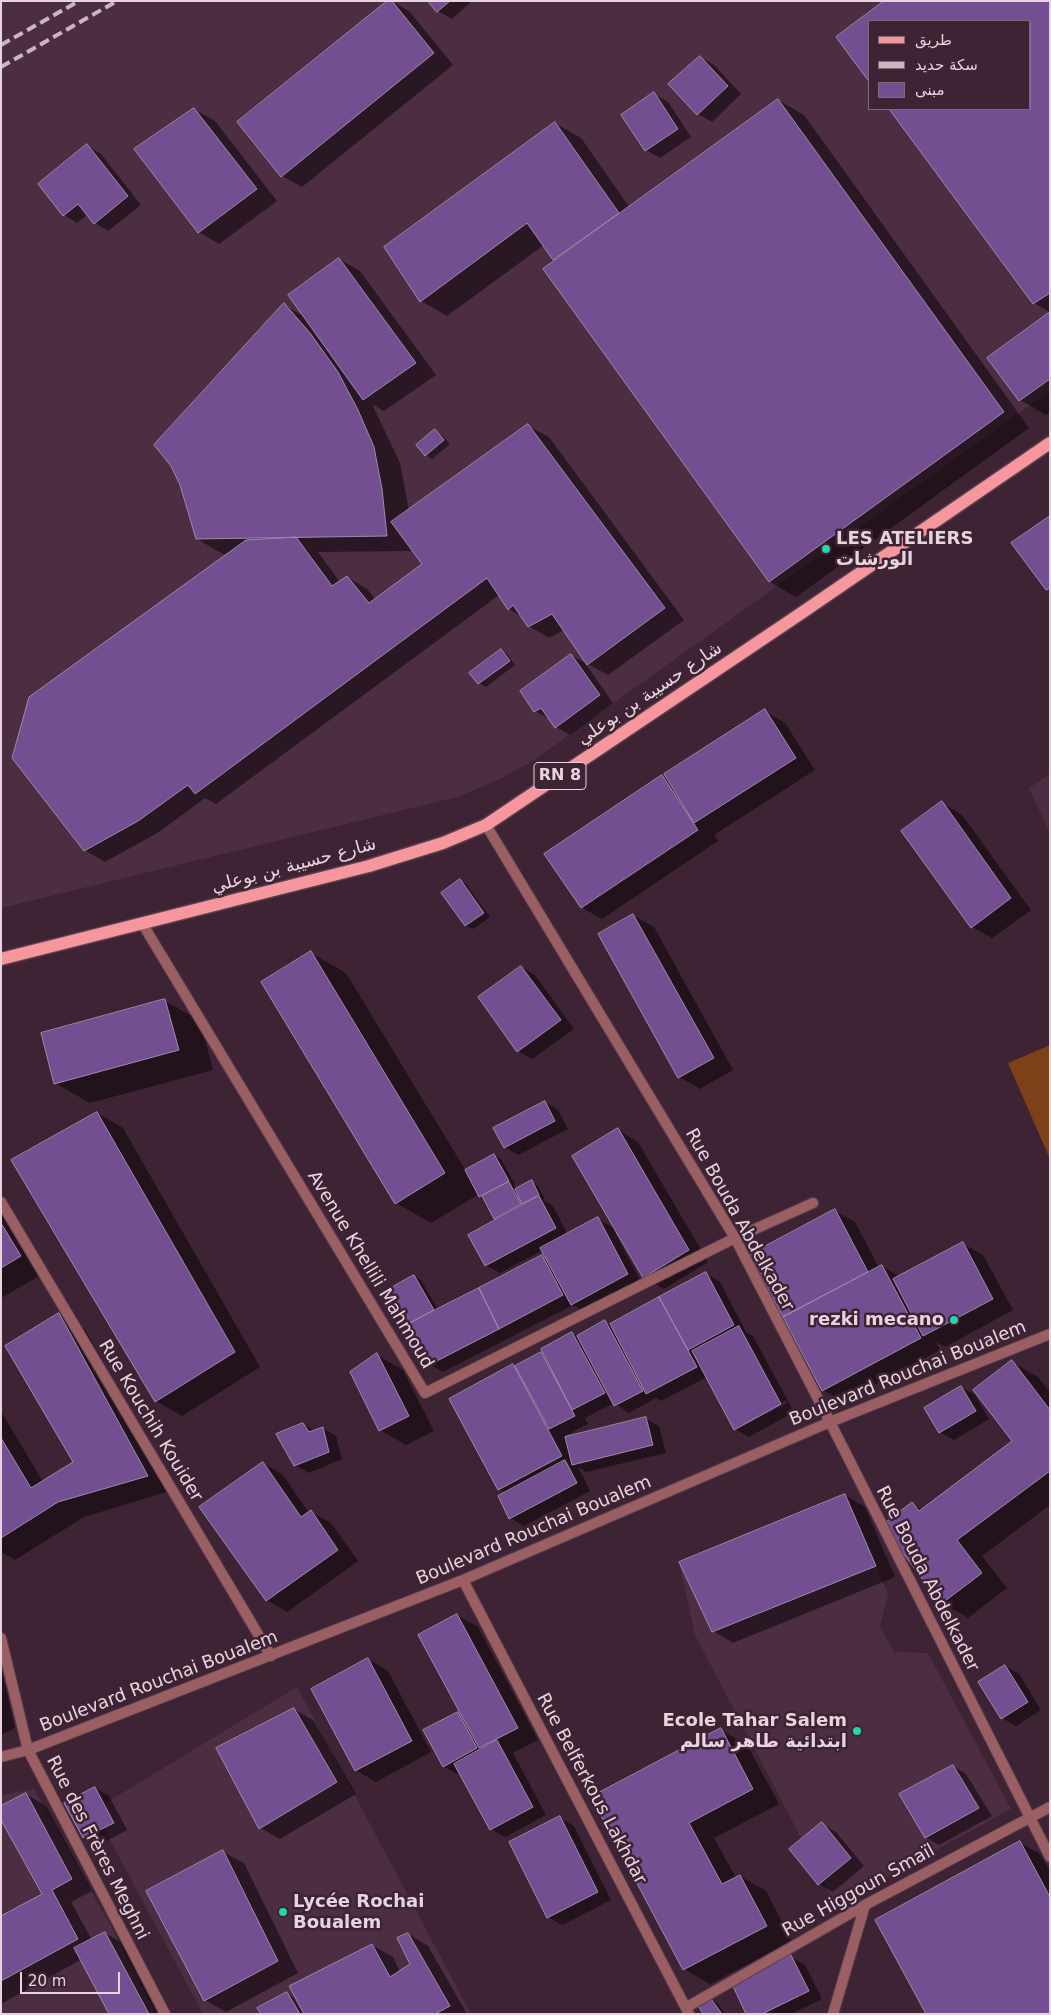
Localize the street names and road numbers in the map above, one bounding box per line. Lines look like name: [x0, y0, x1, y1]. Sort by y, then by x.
street label: شارع حسيبة بن بوعلي: [574, 638, 726, 750]
road number: RN 8: [534, 762, 586, 789]
street label: شارع حسيبة بن بوعلي: [209, 834, 379, 898]
street label: Rue Bouda Abdelkader: [680, 1125, 798, 1315]
street label: Avenue Khellili Mahmoud: [302, 1167, 438, 1373]
street label: Boulevard Rouchai Boualem: [787, 1317, 1029, 1431]
street label: Rue Kouchih Kouider: [93, 1336, 207, 1506]
street label: Boulevard Rouchai Boualem: [413, 1472, 655, 1590]
street label: Rue Bouda Abdelkader: [871, 1483, 983, 1675]
street label: Boulevard Rouchai Boualem: [37, 1627, 281, 1737]
street label: Rue Belferkous Lakhdar: [531, 1690, 651, 1888]
street label: Rue des Frères Meghni: [41, 1752, 153, 1944]
street label: Rue Higgoun Smaïl: [779, 1840, 939, 1942]

